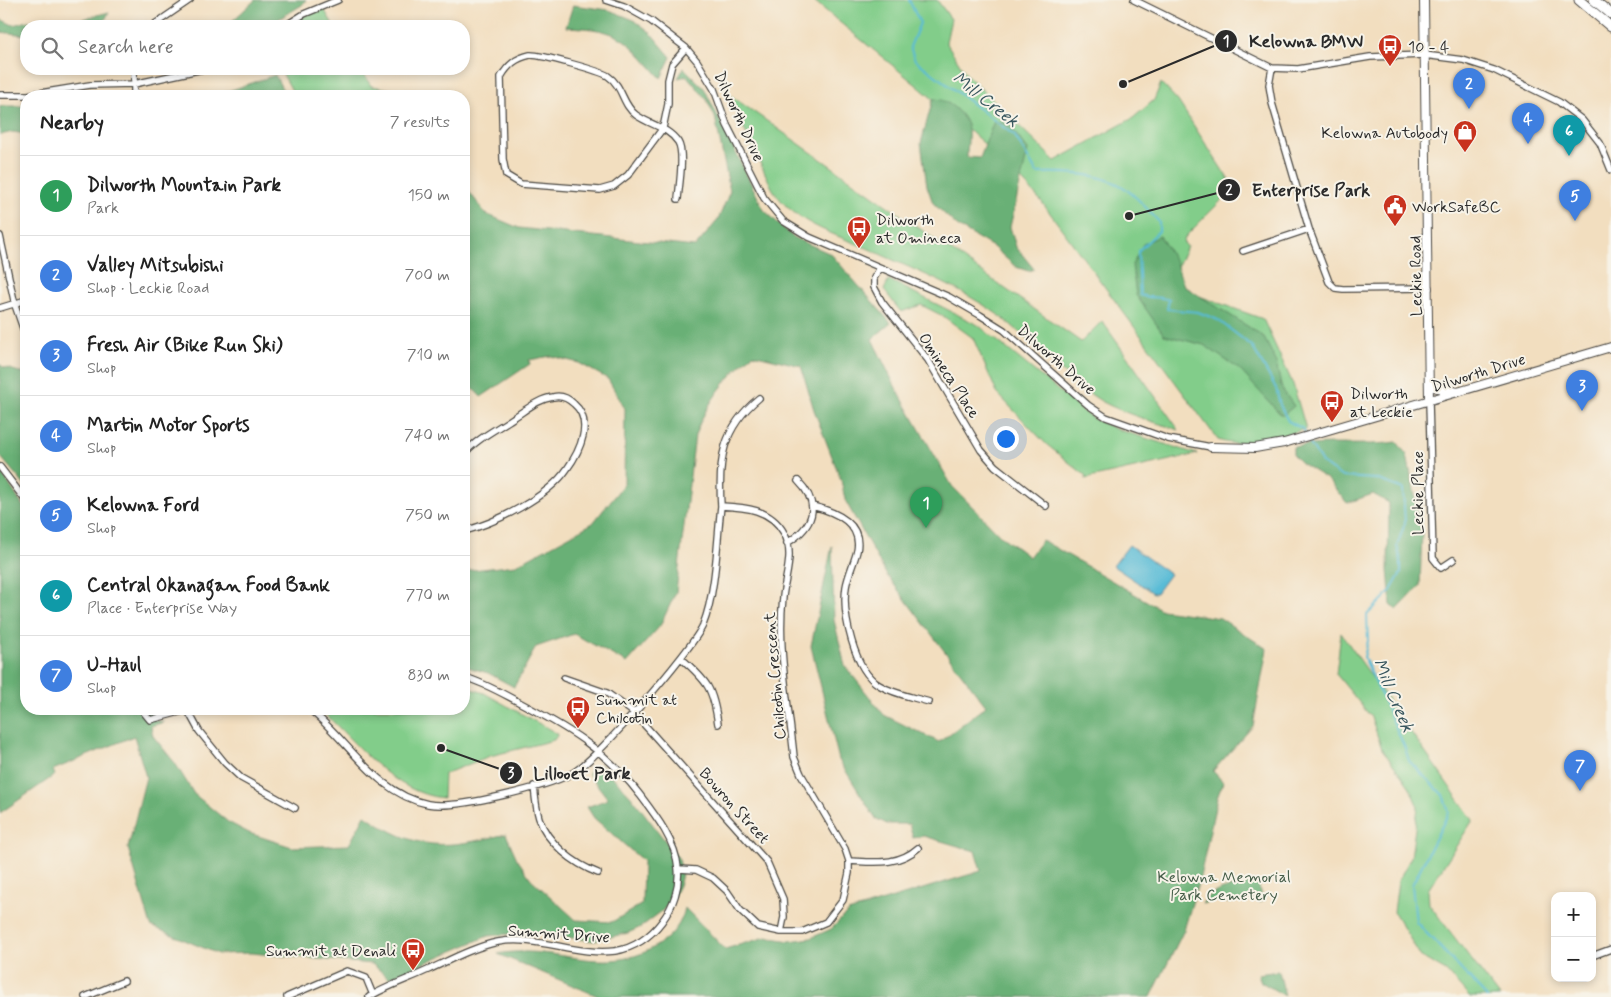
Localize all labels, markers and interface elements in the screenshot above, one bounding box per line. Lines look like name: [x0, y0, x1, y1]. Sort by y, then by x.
search box: [20, 20, 470, 75]
callout: Kelowna BMW: [1213, 24, 1374, 57]
text: Kelowna BMW: [1249, 30, 1363, 54]
text: 1: [1223, 32, 1229, 52]
bus stop icon: 10 - 4: [1377, 33, 1403, 67]
icon: search: [38, 34, 66, 62]
text: Search here: [78, 35, 174, 60]
place label: 10 - 4: [1408, 37, 1449, 58]
water label: Mill Creek: [947, 66, 1023, 133]
street label: Dilworth Drive: [709, 68, 769, 165]
pin: 2: [1453, 68, 1485, 109]
pin: 4: [1512, 103, 1544, 144]
text: Nearby: [40, 109, 104, 137]
text: 7 results: [390, 112, 450, 133]
pin: 6: [1553, 115, 1585, 156]
shop icon: Kelowna Autobody: [1452, 119, 1478, 153]
place label: Kelowna Autobody: [1321, 123, 1448, 144]
text: Dilworth Mountain Park: [87, 173, 281, 198]
callout: Enterprise Park: [1217, 174, 1380, 207]
text: Enterprise Park: [1252, 179, 1370, 203]
pin: 5: [1559, 180, 1591, 221]
text: 2: [1225, 181, 1233, 201]
text: 1: [52, 185, 60, 206]
text: 150 m: [408, 185, 450, 206]
public building icon: WorkSafeBC: [1382, 193, 1408, 227]
place label: WorkSafeBC: [1412, 197, 1501, 218]
text: Park: [87, 198, 119, 219]
place label: Dilworth at Omineca: [876, 210, 961, 249]
bus stop icon: Dilworth at Omineca: [846, 215, 872, 249]
street label: Leckie Road: [1405, 235, 1428, 316]
text: Valley Mitsubishi: [87, 253, 224, 278]
text: 2: [52, 265, 60, 286]
text: 700 m: [404, 265, 450, 286]
text: Shop · Leckie Road: [87, 278, 209, 299]
street label: Dilworth Drive: [1012, 320, 1100, 400]
street label: Omineca Place: [913, 329, 984, 423]
text: Fresh Air (Bike Run Ski): [87, 333, 283, 358]
text: 3: [52, 345, 60, 366]
text: 710 m: [407, 345, 450, 366]
street label: Dilworth Drive: [1429, 349, 1528, 398]
text: Shop: [87, 358, 116, 379]
pin: 3: [1566, 370, 1598, 411]
place label: Dilworth at Leckie: [1350, 384, 1413, 423]
bus stop icon: Dilworth at Leckie: [1319, 389, 1345, 423]
text: Martin Motor Sports: [87, 413, 250, 438]
text: 4: [51, 425, 61, 446]
text: 740 m: [404, 425, 450, 446]
your location: [993, 426, 1019, 452]
text: Shop: [87, 438, 116, 459]
street label: Leckie Place: [1408, 451, 1429, 535]
pin: 1: [910, 487, 942, 528]
text: Kelowna Ford: [87, 493, 199, 518]
text: 5: [51, 505, 61, 526]
text: 750 m: [405, 505, 450, 526]
text: Shop: [87, 518, 116, 539]
text: Central Okanagan Food Bank: [87, 573, 330, 598]
text: 6: [52, 585, 60, 606]
text: 770 m: [406, 585, 450, 606]
text: Place · Enterprise Way: [87, 598, 237, 619]
street label: Chilcotin Crescent: [759, 611, 792, 740]
text: U-Haul: [87, 653, 141, 678]
water label: Mill Creek: [1367, 655, 1419, 736]
text: 7: [51, 665, 61, 686]
text: 830 m: [408, 665, 450, 686]
text: Shop: [87, 678, 116, 699]
place label: Summit at Chilcotin: [596, 690, 677, 729]
bus stop icon: Summit at Chilcotin: [565, 695, 591, 729]
pin: 7: [1564, 750, 1596, 791]
callout: Lillooet Park: [498, 756, 640, 789]
text: Lillooet Park: [533, 762, 631, 786]
street label: Bowron Street: [694, 763, 774, 849]
text: 3: [508, 764, 515, 784]
park label: Kelowna Memorial Park Cemetery: [1157, 867, 1291, 906]
map controls: [1551, 892, 1596, 982]
button: +: [1551, 892, 1596, 937]
street label: Summit Drive: [507, 920, 611, 949]
bus stop icon: Summit at Denali: [400, 937, 426, 971]
button: −: [1551, 937, 1596, 982]
place label: Summit at Denali: [266, 941, 396, 962]

